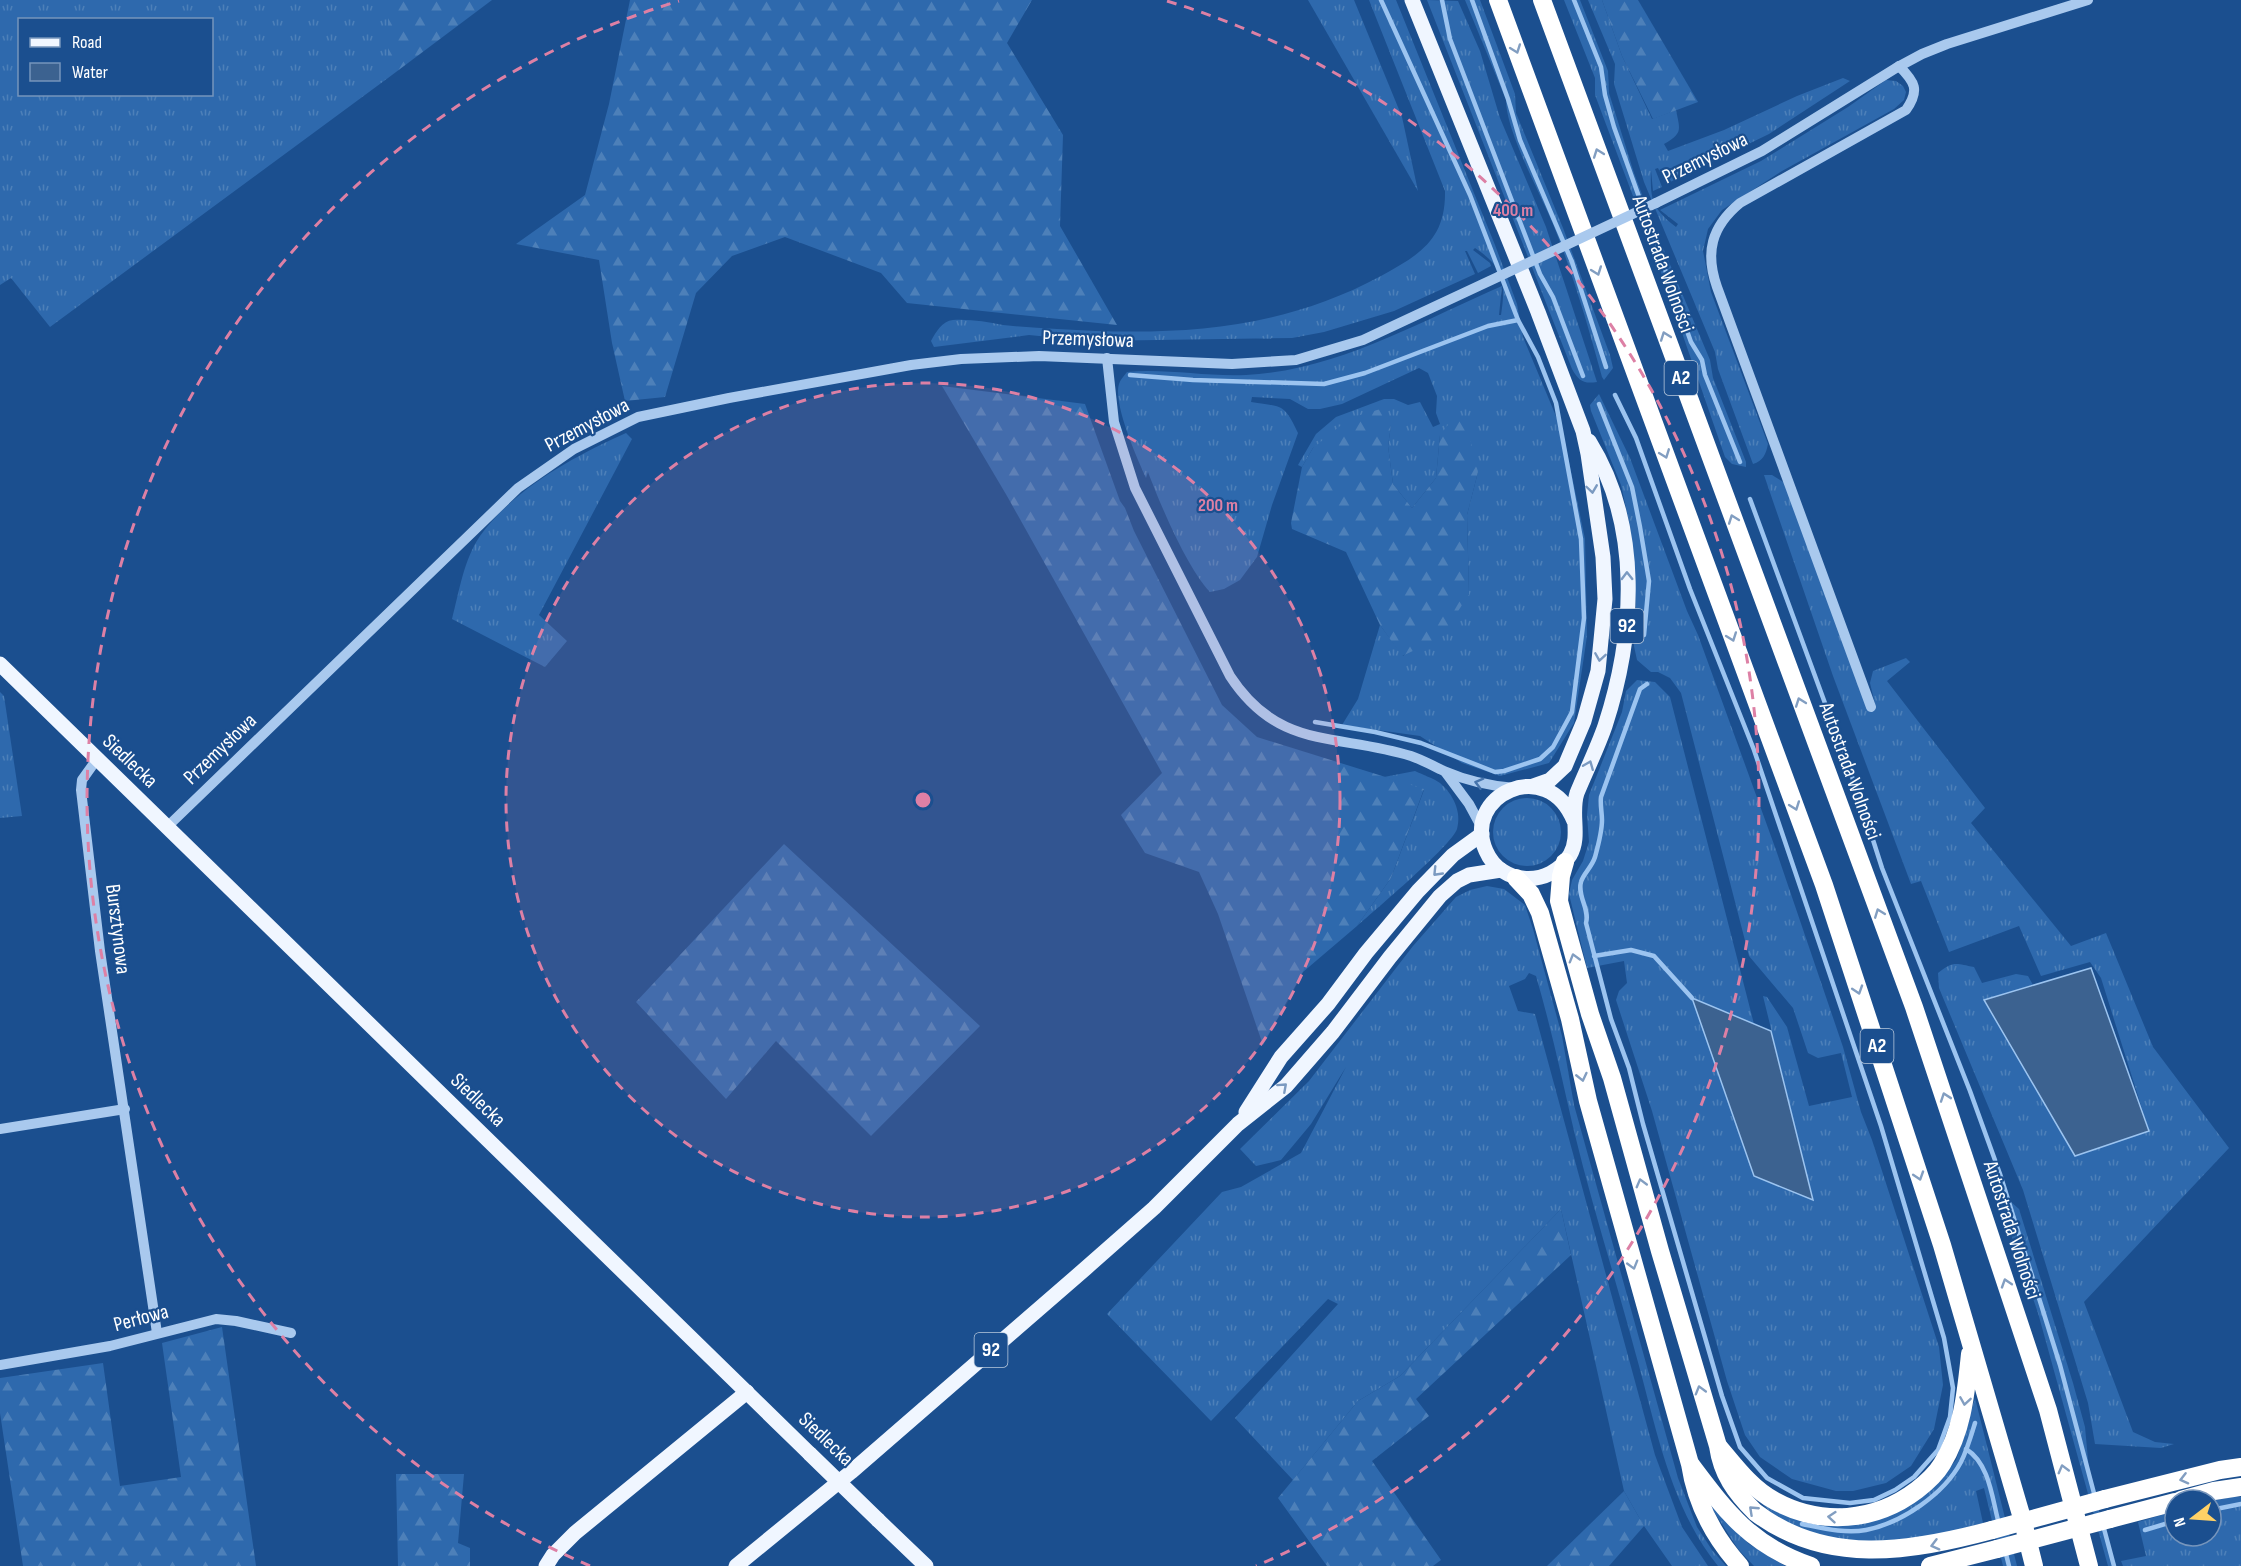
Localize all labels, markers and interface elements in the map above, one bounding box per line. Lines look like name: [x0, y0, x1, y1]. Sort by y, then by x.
legend: [18, 18, 213, 96]
text: Road: [72, 32, 102, 53]
one-way arrow: [1508, 43, 1521, 54]
text: Water: [72, 62, 108, 83]
street label: Przemysłowa: [1658, 127, 1752, 189]
one-way arrow: [1592, 148, 1605, 159]
street label: Autostrada Wolności: [1626, 191, 1699, 336]
text: 400 m: [1493, 200, 1533, 221]
one-way arrow: [1590, 266, 1603, 276]
street label: Przemysłowa: [1042, 325, 1134, 353]
one-way arrow: [1660, 331, 1673, 342]
road number: A2: [1664, 361, 1698, 395]
street label: Przemysłowa: [541, 392, 633, 458]
one-way arrow: [1658, 448, 1670, 459]
one-way arrow: [1586, 484, 1598, 494]
text: 200 m: [1198, 495, 1238, 516]
one-way arrow: [1727, 514, 1740, 524]
one-way arrow: [1621, 572, 1633, 581]
road number: 92: [1610, 609, 1644, 643]
one-way arrow: [1725, 631, 1737, 642]
one-way arrow: [1595, 652, 1607, 661]
one-way arrow: [1795, 697, 1808, 708]
street label: Autostrada Wolności: [1813, 698, 1886, 843]
street label: Przemysłowa: [178, 708, 262, 790]
street label: Siedlecka: [97, 729, 163, 793]
one-way arrow: [1582, 761, 1594, 772]
one-way arrow: [1474, 778, 1485, 790]
centre of rings: [913, 790, 933, 810]
one-way arrow: [1787, 800, 1800, 811]
one-way arrow: [1433, 865, 1444, 875]
street label: Bursztynowa: [100, 883, 136, 975]
one-way arrow: [1874, 908, 1886, 919]
one-way arrow: [1569, 953, 1582, 963]
one-way arrow: [1851, 984, 1864, 995]
road number: A2: [1860, 1029, 1894, 1063]
street label: Siedlecka: [445, 1068, 511, 1132]
one-way arrow: [1575, 1071, 1588, 1081]
one-way arrow: [1277, 1083, 1287, 1094]
one-way arrow: [1939, 1093, 1952, 1103]
street label: Autostrada Wolności: [1978, 1157, 2046, 1302]
one-way arrow: [1912, 1170, 1925, 1181]
one-way arrow: [1636, 1178, 1648, 1188]
one-way arrow: [1626, 1260, 1639, 1270]
one-way arrow: [2001, 1278, 2013, 1289]
street label: Perłowa: [111, 1299, 171, 1337]
road number: 92: [974, 1333, 1008, 1367]
one-way arrow: [1695, 1385, 1707, 1396]
one-way arrow: [1959, 1397, 1971, 1406]
street label: Siedlecka: [793, 1407, 859, 1471]
one-way arrow: [2058, 1464, 2071, 1474]
one-way arrow: [2179, 1472, 2189, 1485]
north arrow: [2163, 1488, 2223, 1548]
one-way arrow: [1750, 1506, 1760, 1517]
one-way arrow: [1827, 1511, 1836, 1524]
text: N: [2170, 1515, 2190, 1529]
one-way arrow: [1930, 1537, 1940, 1550]

